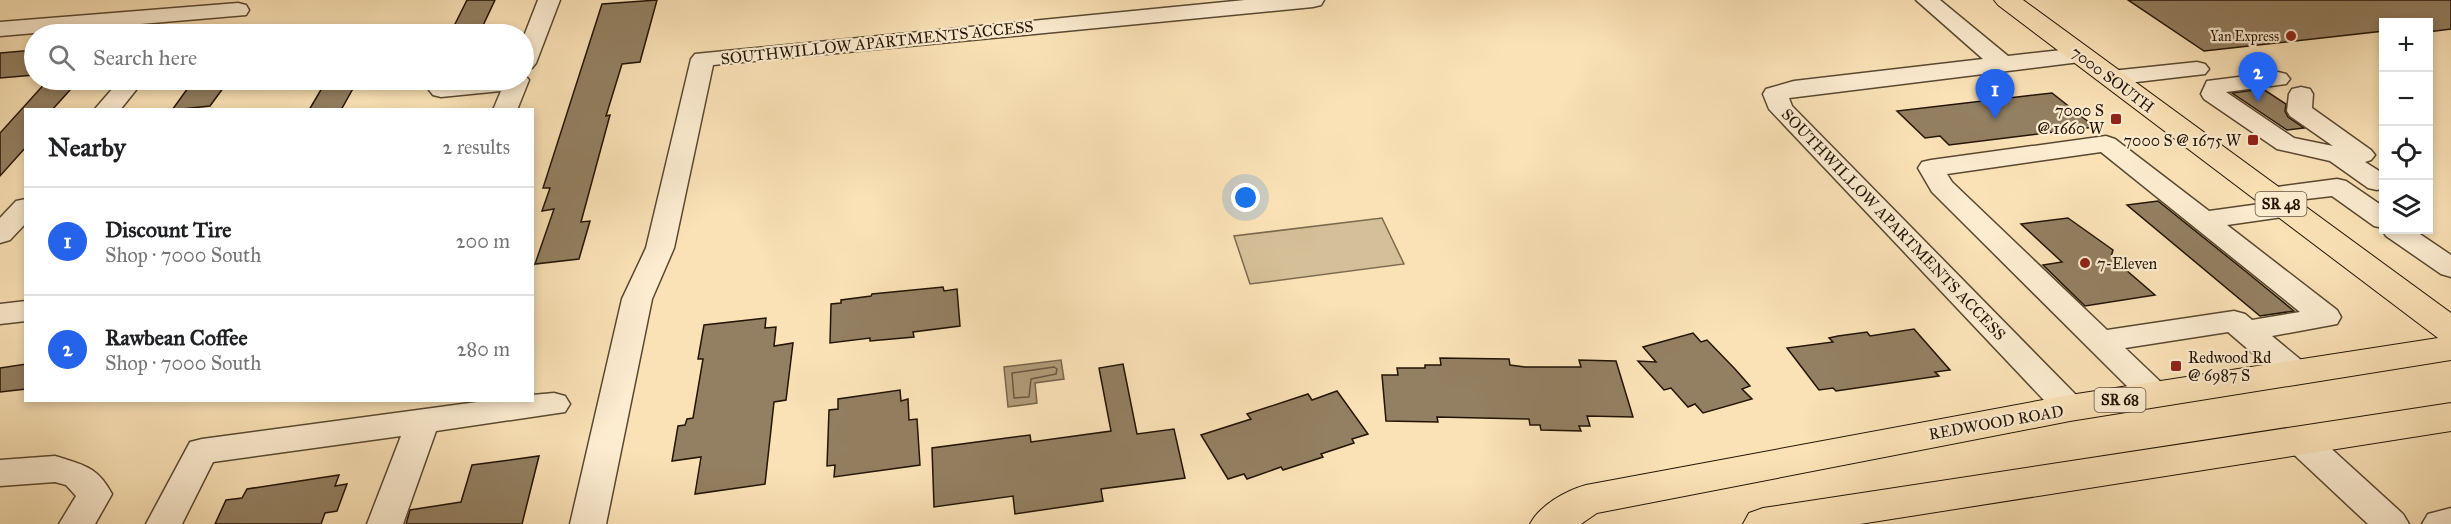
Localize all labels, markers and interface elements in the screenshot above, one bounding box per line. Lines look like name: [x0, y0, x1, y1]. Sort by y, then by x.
street label: SOUTHWILLOW APARTMENTS ACCESS: [720, 17, 1034, 68]
map controls: [2379, 18, 2433, 234]
button: +: [2379, 18, 2433, 72]
search box: [24, 24, 534, 90]
place label: Yan Express: [2210, 28, 2279, 45]
marker: Yan Express: [2284, 29, 2298, 43]
icon: search: [45, 41, 78, 74]
street label: 7000 SOUTH: [2068, 42, 2158, 117]
text: Search here: [93, 44, 197, 71]
pin: 2: [2238, 52, 2278, 102]
pin: 1: [1976, 70, 2014, 119]
button: −: [2379, 72, 2433, 126]
place label: 7000 S @ 1660 W: [2038, 101, 2105, 138]
street label: SOUTHWILLOW APARTMENTS ACCESS: [1778, 105, 2010, 344]
marker: 7000 S @ 1660 W: [2109, 112, 2123, 126]
button: locate: [2379, 126, 2433, 180]
text: Nearby: [48, 131, 126, 163]
place label: 7000 S @ 1675 W: [2124, 131, 2242, 150]
marker: 7000 S @ 1675 W: [2246, 133, 2260, 147]
text: 2 results: [442, 135, 510, 159]
button: layers: [2379, 180, 2433, 234]
your location: [1231, 183, 1260, 212]
road number: SR 48: [2256, 192, 2306, 216]
text: Discount Tire: [105, 216, 231, 243]
text: 1: [64, 229, 71, 253]
text: 200 m: [456, 229, 510, 253]
text: Shop · 7000 South: [105, 243, 261, 267]
place label: 7-Eleven: [2097, 254, 2158, 273]
marker: 7-Eleven: [2078, 256, 2092, 270]
text: Rawbean Coffee: [105, 324, 248, 351]
text: 2: [63, 337, 72, 361]
text: 280 m: [457, 337, 510, 361]
place label: Redwood Rd @ 6987 S: [2188, 348, 2271, 385]
text: Shop · 7000 South: [105, 351, 261, 375]
marker: Redwood Rd @ 6987 S: [2169, 359, 2183, 373]
road number: SR 68: [2094, 388, 2146, 412]
street label: REDWOOD ROAD: [1927, 401, 2065, 444]

